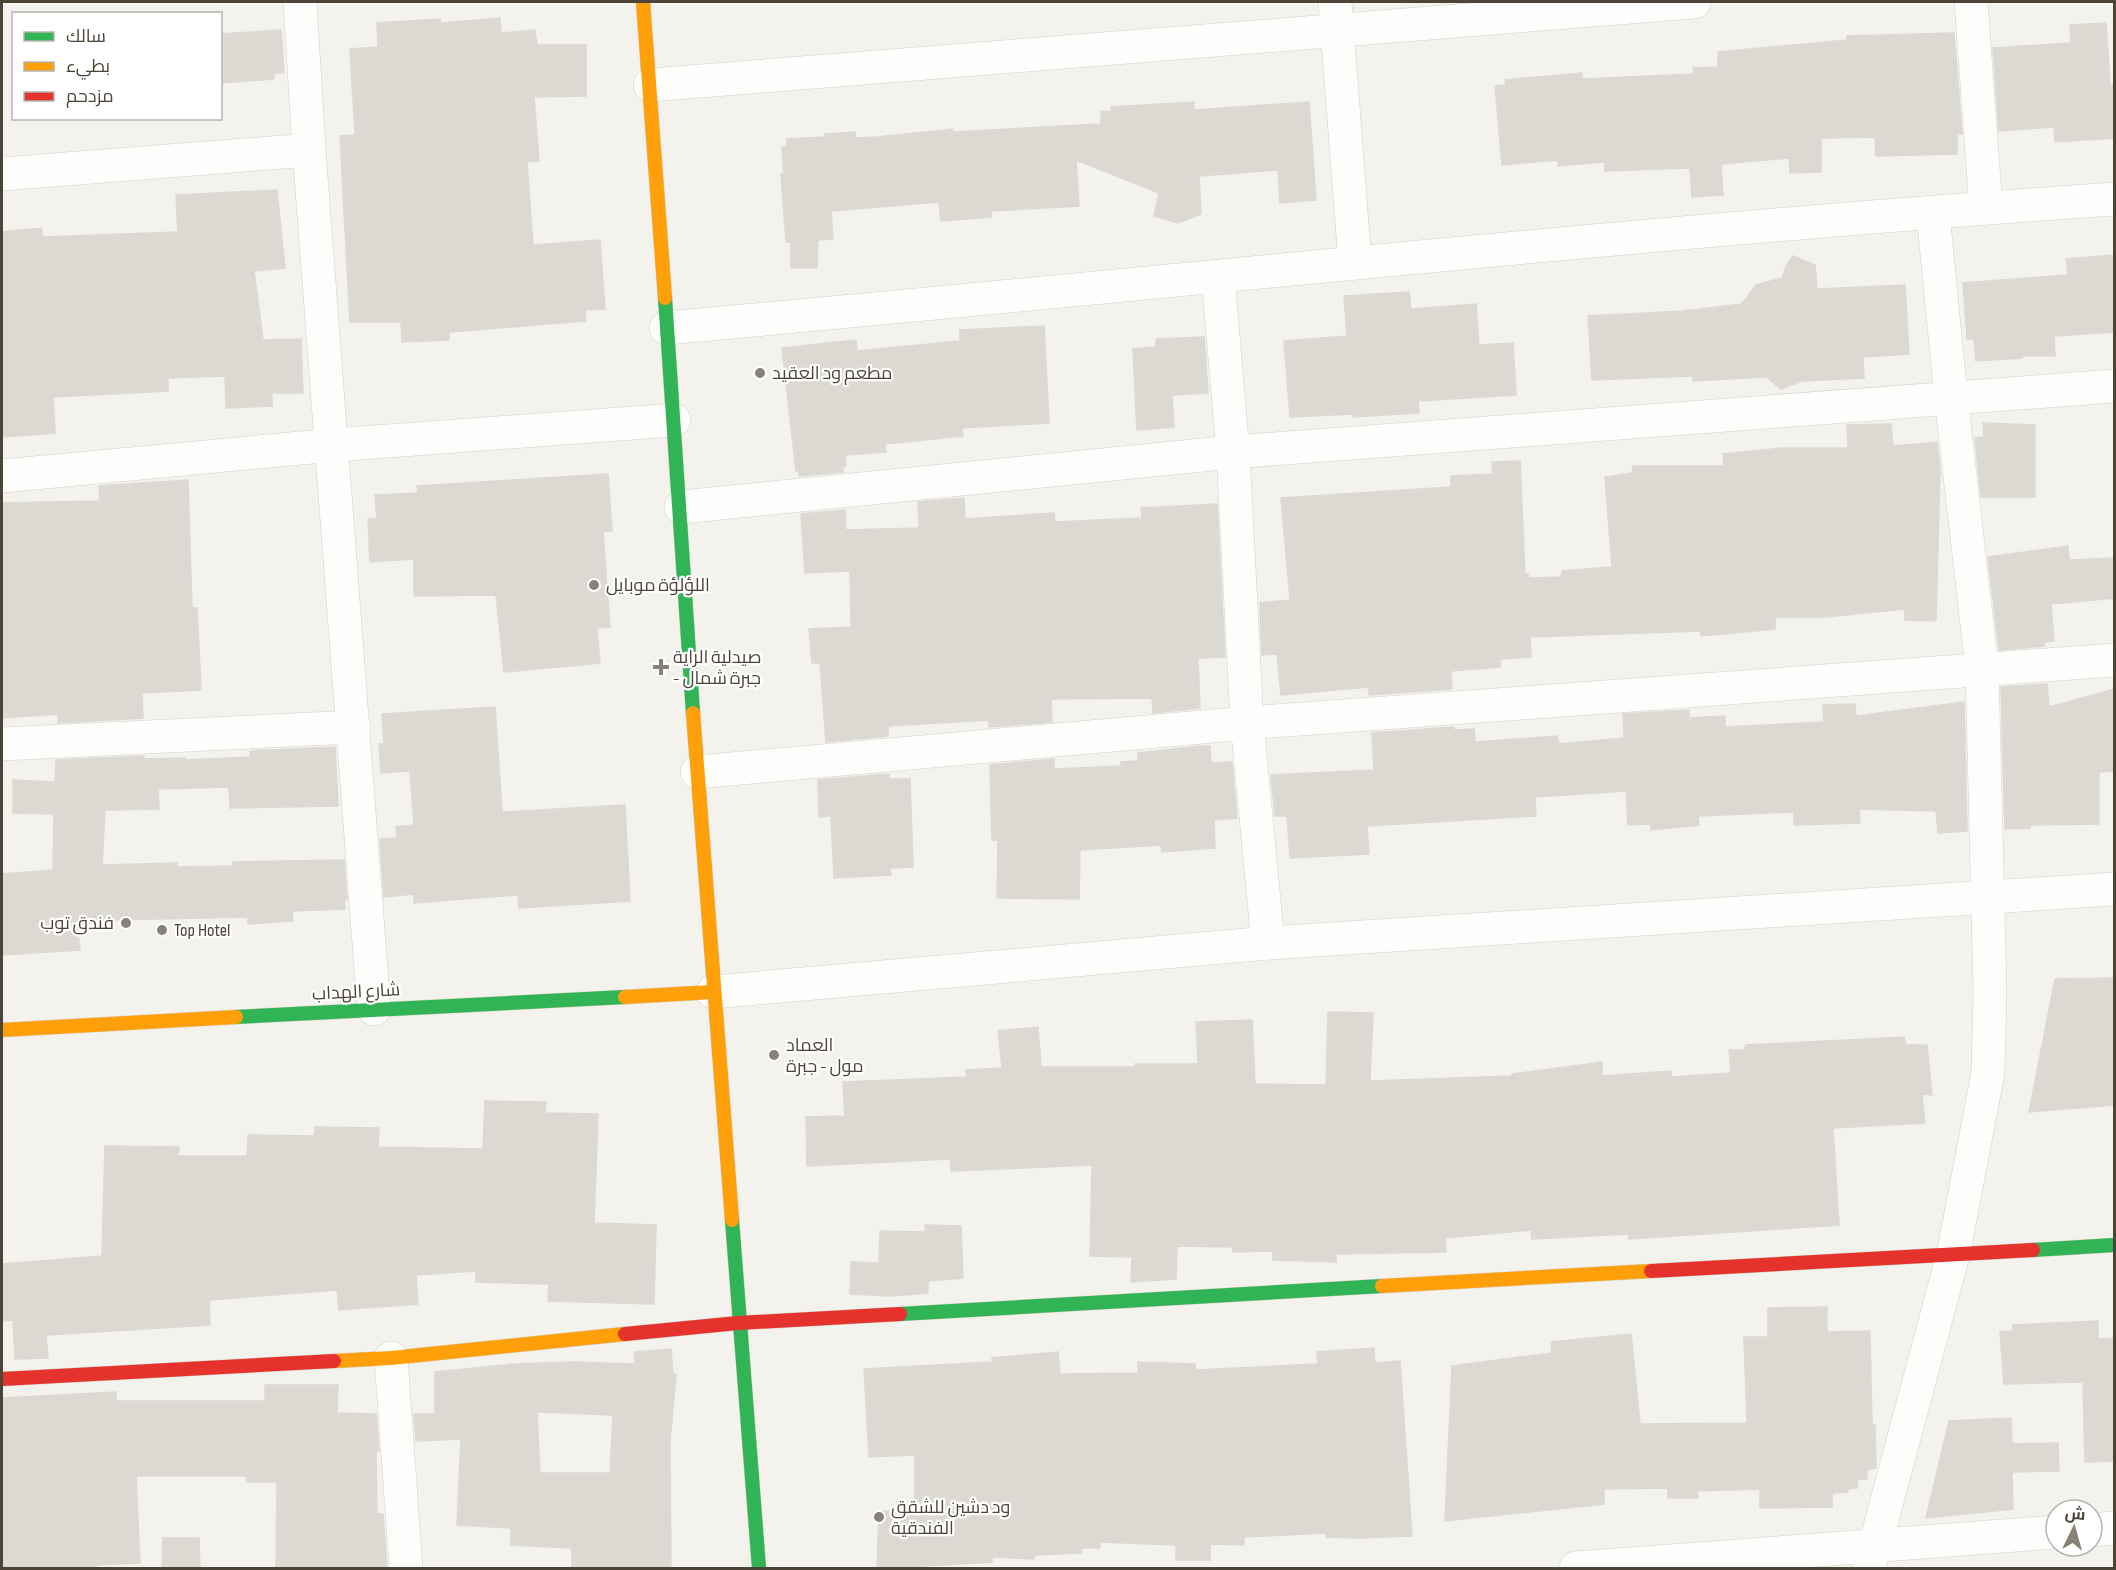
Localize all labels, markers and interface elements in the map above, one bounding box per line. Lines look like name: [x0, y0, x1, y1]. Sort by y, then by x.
legend: [12, 12, 222, 120]
text: سالك: [66, 26, 106, 47]
text: بطيء: [66, 56, 110, 80]
text: مزدحم: [66, 86, 114, 108]
place label: مطعم ود العقيد: [772, 363, 892, 385]
marker: مطعم ود العقيد: [753, 366, 767, 380]
place label: اللؤلؤة موبايل: [606, 575, 710, 596]
marker: اللؤلؤة موبايل: [587, 578, 601, 592]
place label: صيدلية الراية - جبرة شمال: [673, 647, 761, 689]
marker: صيدلية الراية - جبرة شمال: [654, 660, 668, 674]
place label: فندق توب: [40, 913, 114, 935]
marker: فندق توب: [119, 916, 133, 930]
place label: Top Hotel: [174, 920, 230, 941]
marker: Top Hotel: [155, 923, 169, 937]
street label: شارع الهداب: [311, 979, 401, 1006]
place label: العماد مول - جبرة: [786, 1035, 864, 1077]
marker: العماد مول - جبرة: [767, 1048, 781, 1062]
place label: ود دشين للشقق الفندقية: [891, 1497, 1010, 1539]
north arrow: [2044, 1498, 2104, 1558]
text: ش: [2064, 1504, 2086, 1525]
marker: ود دشين للشقق الفندقية: [872, 1510, 886, 1524]

